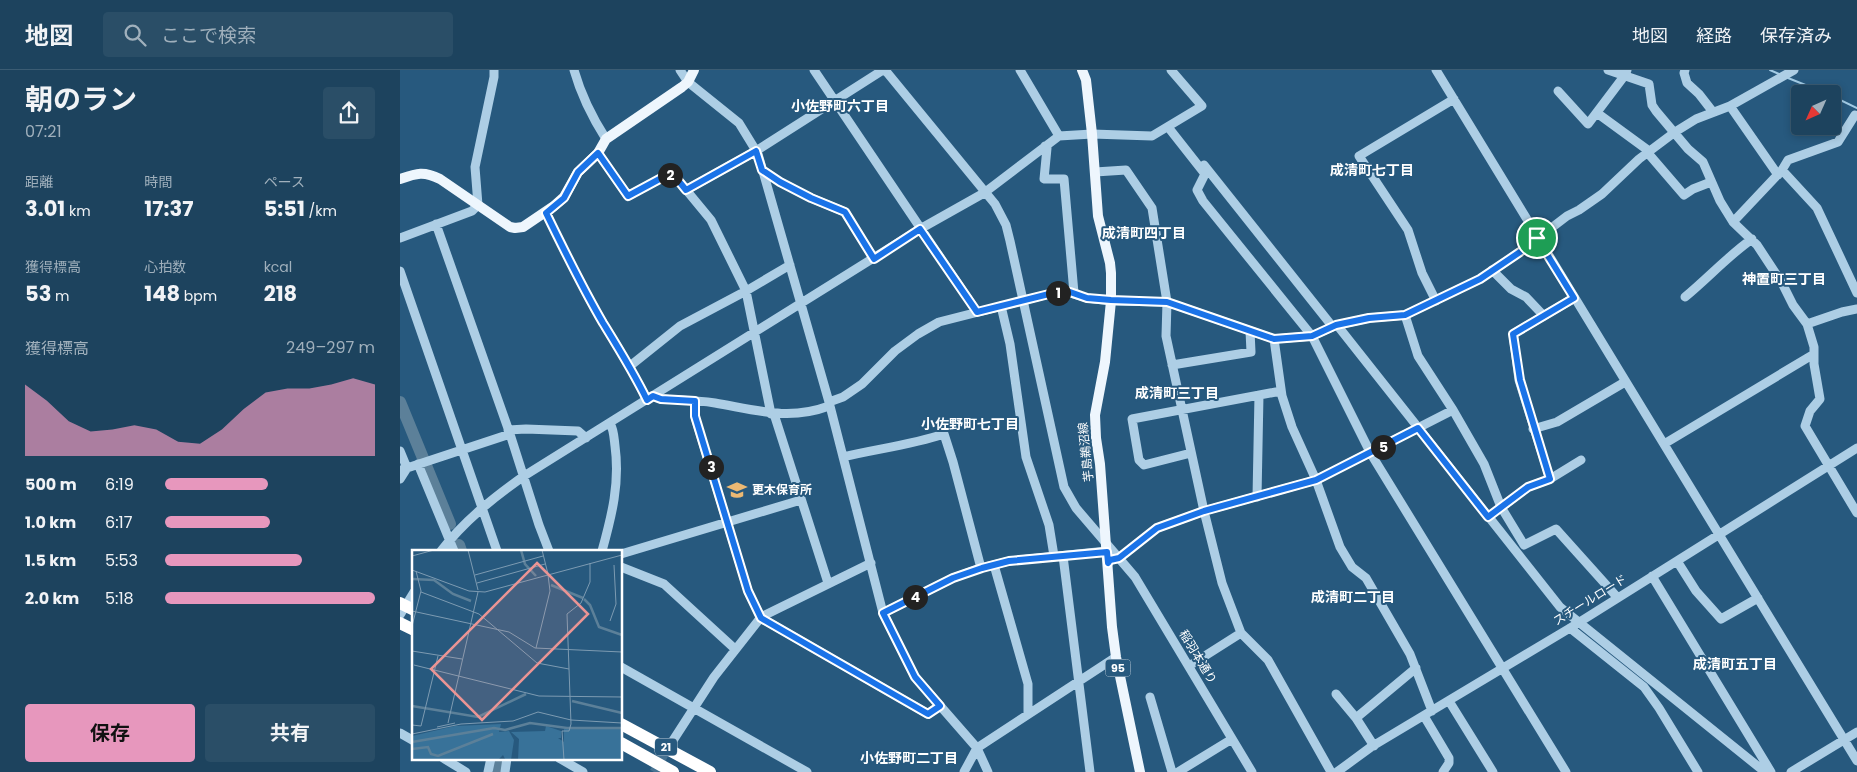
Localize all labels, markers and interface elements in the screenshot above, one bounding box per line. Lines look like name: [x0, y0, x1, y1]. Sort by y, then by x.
search box: [103, 12, 453, 57]
text: 地図: [25, 19, 73, 52]
icon: search: [121, 21, 149, 49]
text: ここで検索: [161, 22, 256, 49]
text: 地図: [1632, 23, 1668, 48]
text: 経路: [1696, 23, 1732, 48]
text: 保存済み: [1760, 23, 1832, 48]
text: 朝のラン: [25, 80, 137, 119]
north arrow: [1791, 85, 1841, 135]
map controls: [1791, 85, 1841, 135]
button: share: [323, 87, 375, 139]
district label: 小佐野町六丁目: [791, 96, 889, 116]
text: 07:21: [25, 120, 62, 143]
district label: 成清町七丁目: [1330, 160, 1414, 180]
pin: 2: [658, 162, 682, 188]
text: 2: [667, 165, 675, 185]
text: 距離: [25, 172, 53, 192]
text: 時間: [144, 172, 172, 192]
text: ペース: [264, 172, 305, 192]
text: 3.01: [25, 194, 65, 223]
text: 17:37: [144, 194, 193, 223]
text: 5:51: [264, 194, 305, 223]
text: km: [65, 201, 91, 221]
text: /km: [305, 201, 337, 221]
pin: [1516, 217, 1558, 259]
district label: 成清町四丁目: [1102, 223, 1186, 243]
icon: arrive: [1523, 224, 1551, 252]
text: 獲得標高: [25, 257, 81, 277]
text: 心拍数: [144, 257, 186, 277]
text: kcal: [264, 257, 292, 277]
district label: 神置町三丁目: [1742, 269, 1826, 289]
text: 53: [25, 279, 51, 308]
text: 148: [144, 279, 180, 308]
text: 218: [264, 279, 297, 308]
pin: 1: [1046, 280, 1070, 306]
text: 1: [1056, 283, 1061, 303]
text: m: [51, 286, 70, 306]
text: bpm: [180, 286, 217, 306]
text: 249–297 m: [286, 336, 375, 359]
text: 獲得標高: [25, 337, 89, 360]
district label: 成清町三丁目: [1135, 383, 1219, 403]
district label: 小佐野町七丁目: [921, 414, 1019, 434]
street label: 芋島鵜沼線: [1074, 421, 1097, 483]
pin: 5: [1370, 434, 1396, 460]
text: 5: [1379, 437, 1388, 457]
pin: 3: [698, 454, 724, 480]
text: 3: [707, 457, 716, 477]
text: 500 m: [25, 473, 77, 496]
text: 6:19: [105, 473, 134, 496]
school or university icon: 更木保育所: [726, 479, 748, 501]
place label: 更木保育所: [752, 481, 812, 498]
text: 1.0 km: [25, 511, 76, 534]
text: 6:17: [105, 511, 132, 534]
text: 1.5 km: [25, 549, 76, 572]
text: 5:53: [105, 549, 138, 572]
inset map: [412, 550, 622, 760]
street label: スチールロード: [1550, 570, 1630, 629]
pin: 4: [902, 584, 928, 610]
text: 2.0 km: [25, 587, 79, 610]
text: 5:18: [105, 587, 134, 610]
text: 4: [911, 587, 920, 607]
district label: 成清町二丁目: [1311, 587, 1395, 607]
street label: 稲羽本通り: [1176, 627, 1221, 687]
district label: 成清町五丁目: [1693, 654, 1777, 674]
road number: 95: [1106, 660, 1130, 676]
button: 保存: [25, 704, 195, 762]
button: 共有: [205, 704, 375, 762]
road number: 21: [655, 739, 677, 756]
district label: 小佐野町二丁目: [860, 748, 958, 768]

